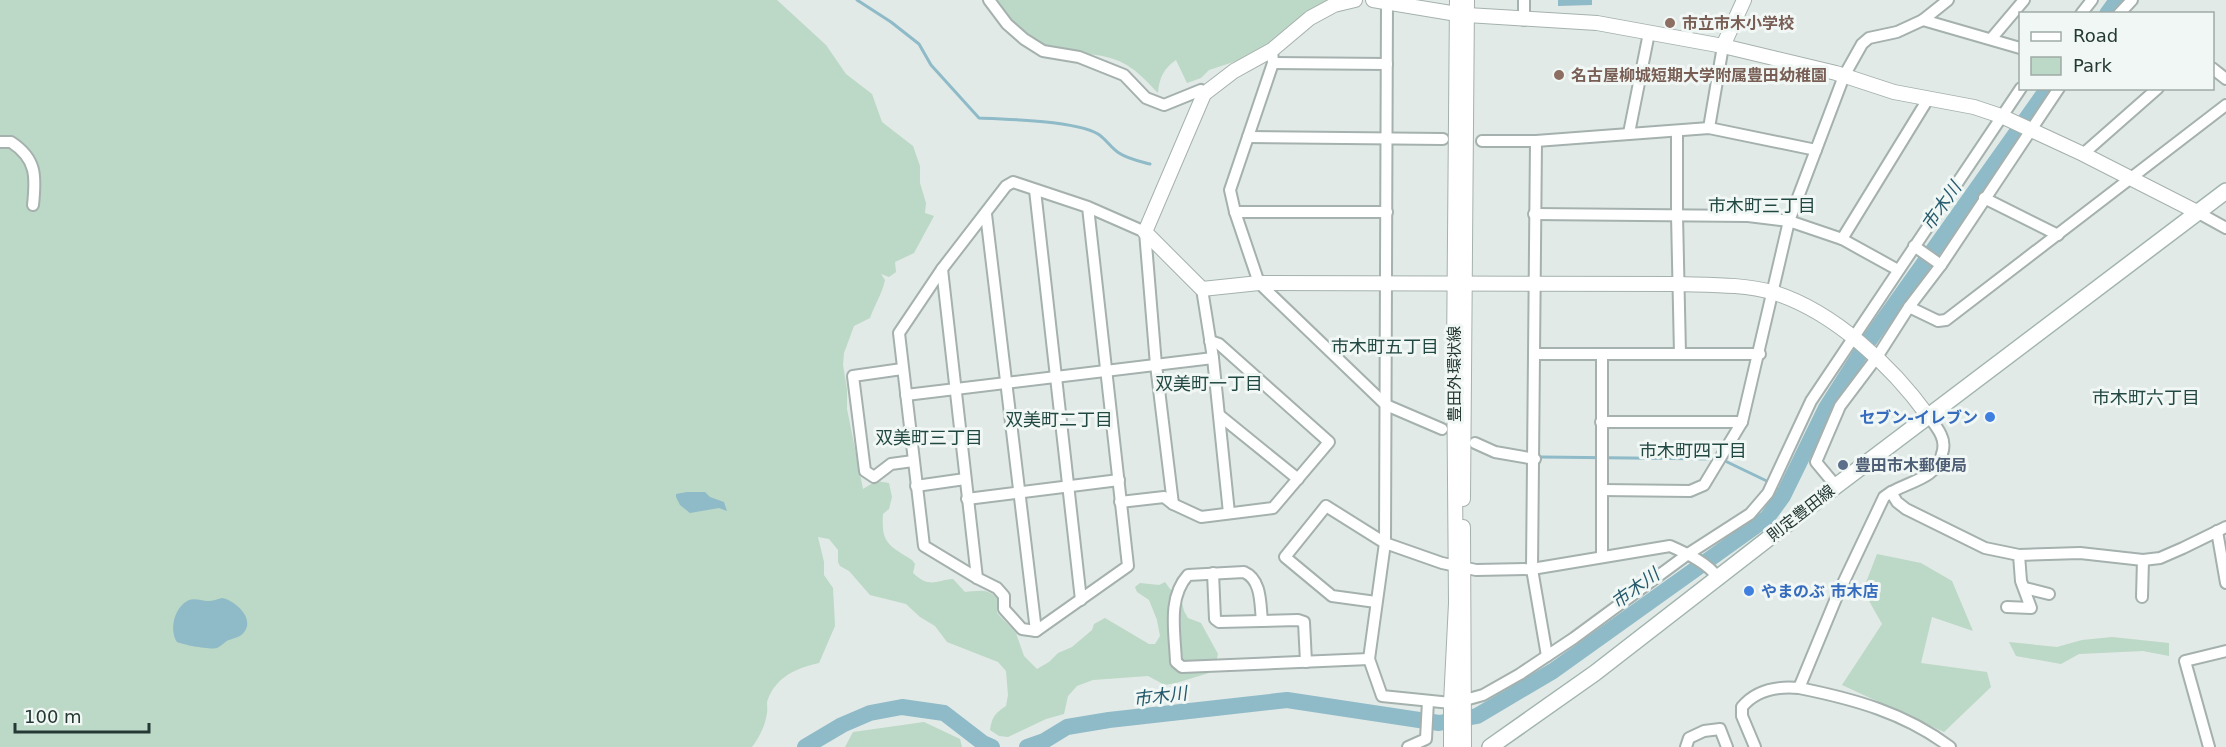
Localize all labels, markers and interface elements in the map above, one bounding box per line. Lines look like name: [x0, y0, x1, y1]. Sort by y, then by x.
legend: [2019, 12, 2214, 90]
place label: 市立市木小学校: [1682, 14, 1794, 33]
marker: 市立市木小学校: [1663, 16, 1677, 30]
text: Road: [2073, 25, 2118, 46]
text: Park: [2073, 55, 2112, 76]
place label: 名古屋柳城短期大学附属豊田幼稚園: [1571, 66, 1827, 85]
marker: 名古屋柳城短期大学附属豊田幼稚園: [1552, 68, 1566, 82]
water label: 市木川: [1917, 176, 1966, 234]
district label: 市木町三丁目: [1708, 195, 1816, 216]
street label: 豊田外環状線: [1445, 326, 1464, 422]
district label: 市木町五丁目: [1331, 336, 1439, 357]
district label: 双美町一丁目: [1155, 373, 1263, 394]
district label: 市木町六丁目: [2092, 387, 2200, 408]
place label: セブン-イレブン: [1859, 408, 1978, 427]
district label: 双美町二丁目: [1005, 409, 1113, 430]
marker: セブン-イレブン: [1983, 410, 1997, 424]
district label: 双美町三丁目: [875, 427, 983, 448]
district label: 市木町四丁目: [1639, 440, 1747, 461]
place label: 豊田市木郵便局: [1855, 456, 1967, 475]
marker: 豊田市木郵便局: [1836, 458, 1850, 472]
street label: 則定豊田線: [1764, 481, 1838, 545]
water label: 市木川: [1607, 562, 1665, 612]
place label: やまのぶ 市木店: [1761, 582, 1879, 601]
marker: やまのぶ 市木店: [1742, 584, 1756, 598]
water label: 市木川: [1132, 682, 1190, 710]
scale bar: [15, 696, 148, 734]
text: 100 m: [24, 706, 82, 727]

